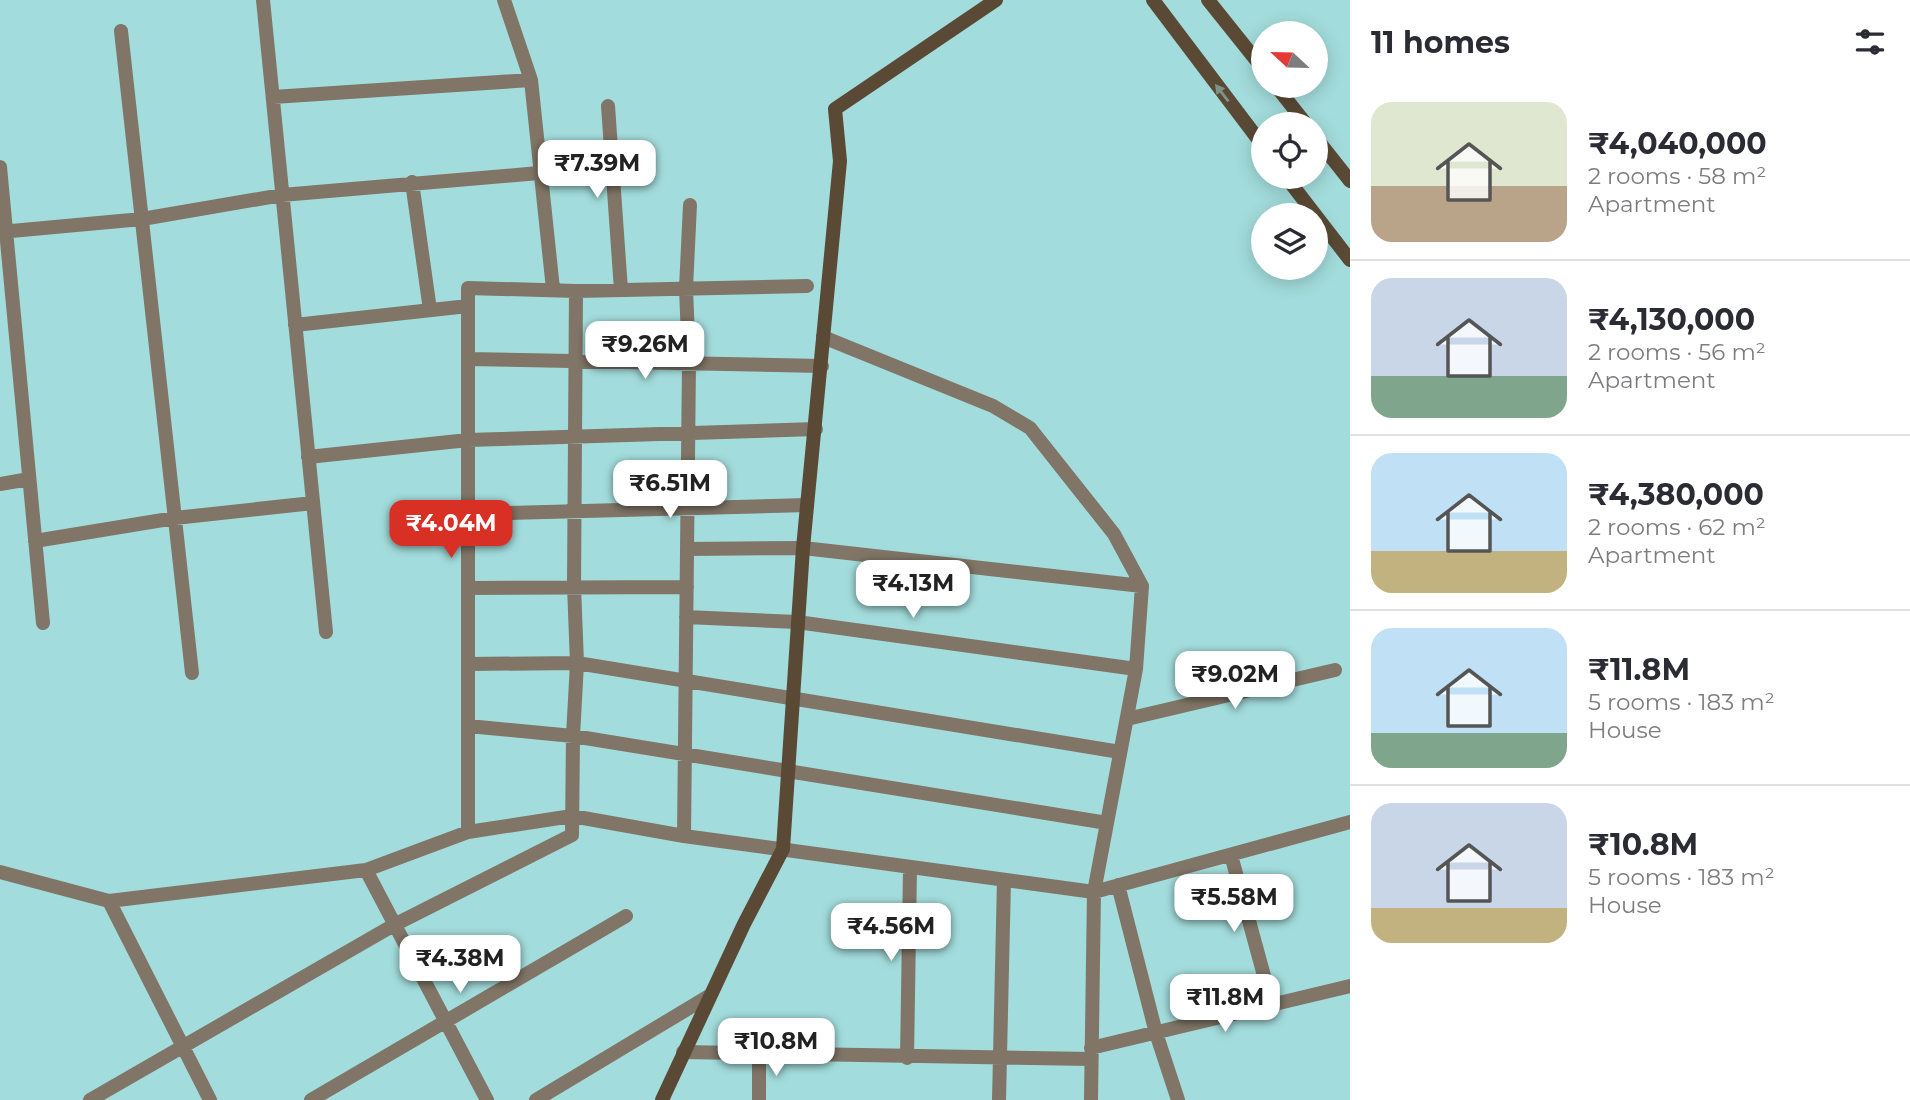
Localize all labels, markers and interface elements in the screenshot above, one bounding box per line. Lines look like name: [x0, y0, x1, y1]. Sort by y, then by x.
north arrow: [1251, 21, 1328, 98]
map controls: [1251, 21, 1328, 280]
icon: filters: [1851, 23, 1889, 61]
text: 11 homes: [1371, 24, 1510, 61]
one-way arrow: [1214, 84, 1229, 102]
button: locate: [1251, 112, 1328, 189]
text: ₹4,040,000: [1588, 125, 1767, 162]
icon: home: [1427, 130, 1511, 214]
pin: ₹7.39M: [540, 140, 654, 200]
text: ₹7.39M: [554, 149, 640, 177]
text: 2 rooms · 58 m²: [1588, 162, 1766, 190]
text: Apartment: [1588, 190, 1716, 218]
button: layers: [1251, 203, 1328, 280]
text: ₹4,130,000: [1588, 301, 1755, 338]
icon: home: [1427, 306, 1511, 390]
pin: ₹9.26M: [588, 322, 702, 381]
text: ₹9.26M: [601, 330, 689, 358]
text: 2 rooms · 56 m²: [1588, 338, 1766, 366]
text: Apartment: [1588, 366, 1716, 394]
pin: ₹6.51M: [613, 461, 727, 520]
text: ₹6.51M: [629, 469, 711, 497]
text: ₹4,380,000: [1588, 476, 1764, 513]
icon: home: [1427, 481, 1511, 565]
pin: ₹4.04M: [394, 500, 508, 560]
text: ₹4.04M: [405, 509, 497, 537]
text: 2 rooms · 62 m²: [1588, 513, 1766, 541]
text: Apartment: [1588, 541, 1716, 569]
pin: ₹4.13M: [856, 560, 970, 620]
text: ₹4.13M: [872, 569, 954, 597]
text: ₹11.8M: [1588, 651, 1690, 688]
pin: ₹9.02M: [1178, 652, 1292, 711]
icon: home: [1427, 656, 1511, 740]
text: ₹9.02M: [1191, 660, 1279, 688]
text: 5 rooms · 183 m²: [1588, 688, 1775, 716]
text: House: [1588, 716, 1662, 744]
text: ₹10.8M: [1588, 826, 1698, 863]
icon: home: [1427, 831, 1511, 915]
text: 5 rooms · 183 m²: [1588, 863, 1775, 891]
pin: ₹5.58M: [1177, 874, 1291, 934]
text: ₹5.58M: [1190, 883, 1278, 911]
text: House: [1588, 891, 1662, 919]
pin: ₹4.56M: [834, 904, 948, 963]
text: ₹4.56M: [847, 912, 935, 940]
pin: ₹4.38M: [403, 936, 517, 995]
text: ₹4.38M: [416, 944, 504, 972]
pin: ₹11.8M: [1168, 974, 1282, 1034]
text: ₹11.8M: [1186, 983, 1264, 1011]
pin: ₹10.8M: [719, 1018, 833, 1078]
text: ₹10.8M: [734, 1027, 818, 1055]

